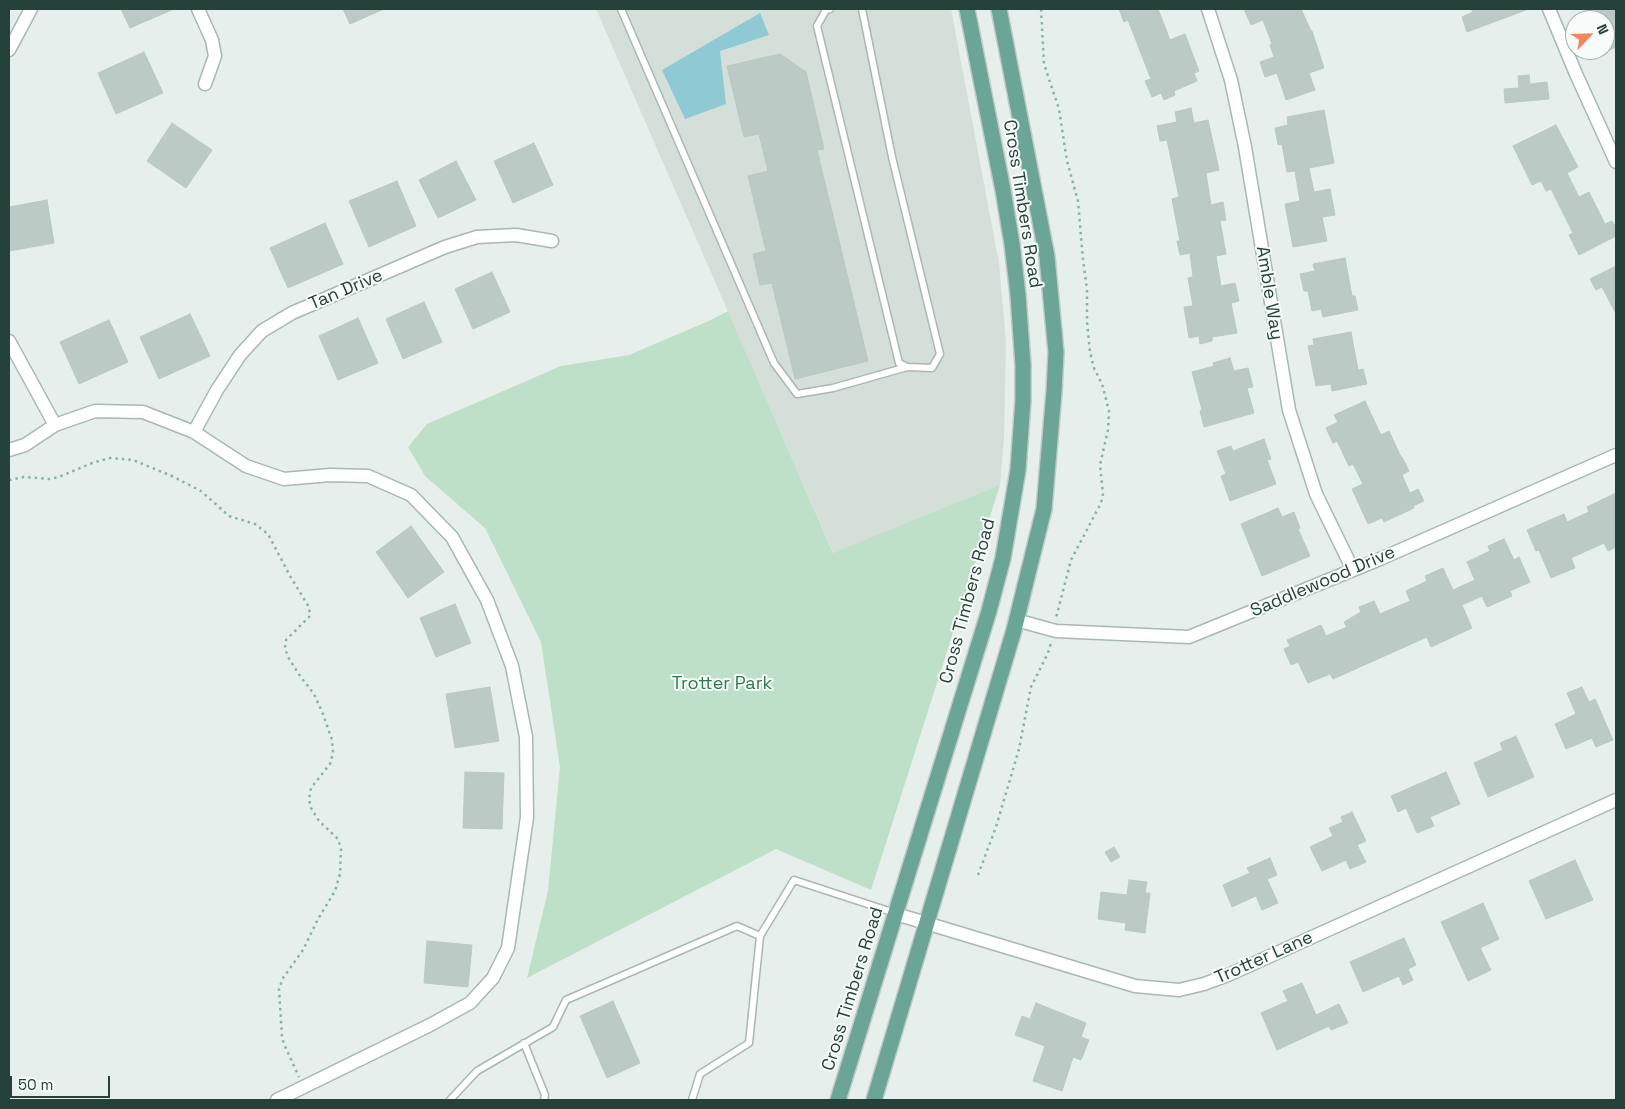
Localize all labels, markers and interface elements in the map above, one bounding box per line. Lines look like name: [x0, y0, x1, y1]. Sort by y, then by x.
north arrow: [1565, 10, 1615, 60]
text: N: [1593, 21, 1613, 37]
street label: Cross Timbers Road: [998, 118, 1046, 290]
street label: Amble Way: [1251, 244, 1287, 342]
street label: Tan Drive: [306, 265, 386, 315]
street label: Cross Timbers Road: [936, 516, 1000, 686]
street label: Saddlewood Drive: [1247, 542, 1399, 622]
park label: Trotter Park: [672, 673, 772, 695]
street label: Cross Timbers Road: [818, 904, 888, 1074]
street label: Trotter Lane: [1212, 927, 1316, 989]
scale bar: [12, 1066, 112, 1098]
text: 50 m: [18, 1075, 53, 1094]

